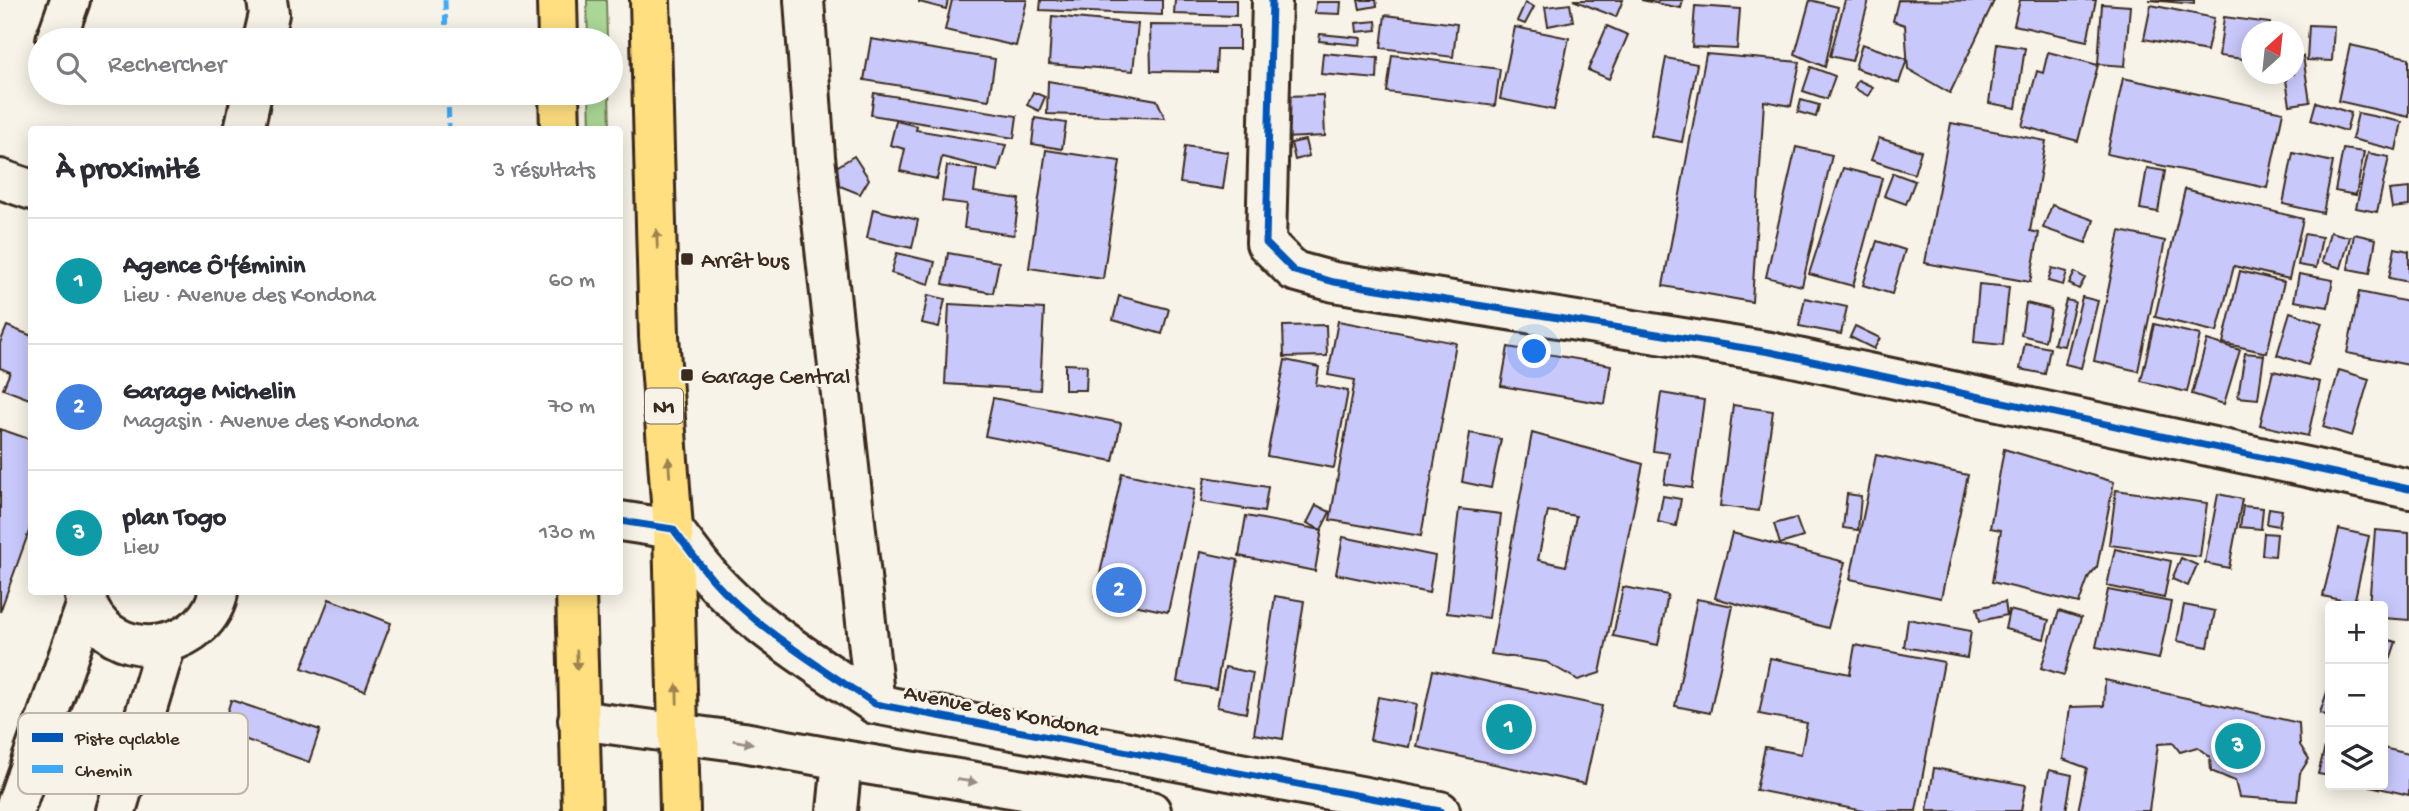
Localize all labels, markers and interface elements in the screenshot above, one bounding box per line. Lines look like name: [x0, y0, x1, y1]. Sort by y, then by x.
north arrow: [2241, 21, 2304, 84]
search box: [28, 28, 623, 105]
icon: search: [52, 48, 90, 86]
text: Rechercher: [108, 51, 226, 82]
text: À proximité: [56, 154, 200, 189]
text: 3 résultats: [493, 158, 595, 185]
one-way arrow: [651, 228, 662, 250]
place label: Arrêt bus: [701, 249, 789, 276]
marker: Arrêt bus: [679, 251, 695, 267]
text: Agence Ô'féminin: [123, 252, 305, 283]
text: 1: [74, 268, 84, 295]
text: 60 m: [549, 268, 595, 295]
text: Lieu · Avenue des Kondona: [123, 283, 376, 310]
your location: [1517, 334, 1551, 368]
place label: Garage Central: [701, 365, 850, 392]
marker: Garage Central: [679, 367, 695, 383]
text: Garage Michelin: [123, 378, 295, 409]
road number: N1: [645, 388, 683, 424]
text: 2: [73, 394, 85, 421]
text: 70 m: [548, 394, 595, 421]
text: Magasin · Avenue des Kondona: [123, 409, 419, 436]
one-way arrow: [663, 455, 674, 477]
text: plan Togo: [123, 504, 226, 535]
text: 3: [73, 520, 85, 547]
text: 130 m: [539, 520, 595, 547]
text: Lieu: [123, 535, 159, 562]
pin: 2: [1096, 564, 1142, 616]
map controls: [2325, 601, 2388, 790]
button: +: [2325, 601, 2388, 664]
one-way arrow: [571, 649, 583, 671]
button: −: [2325, 664, 2388, 727]
street label: Avenue des Kondona: [901, 680, 1103, 745]
one-way arrow: [671, 683, 683, 705]
pin: 1: [1486, 701, 1532, 753]
legend: [18, 713, 248, 794]
pin: 3: [2215, 720, 2261, 772]
button: layers: [2325, 727, 2388, 790]
text: Piste cyclable: [74, 729, 180, 752]
one-way arrow: [732, 737, 754, 748]
text: Chemin: [75, 761, 132, 784]
one-way arrow: [956, 776, 978, 787]

